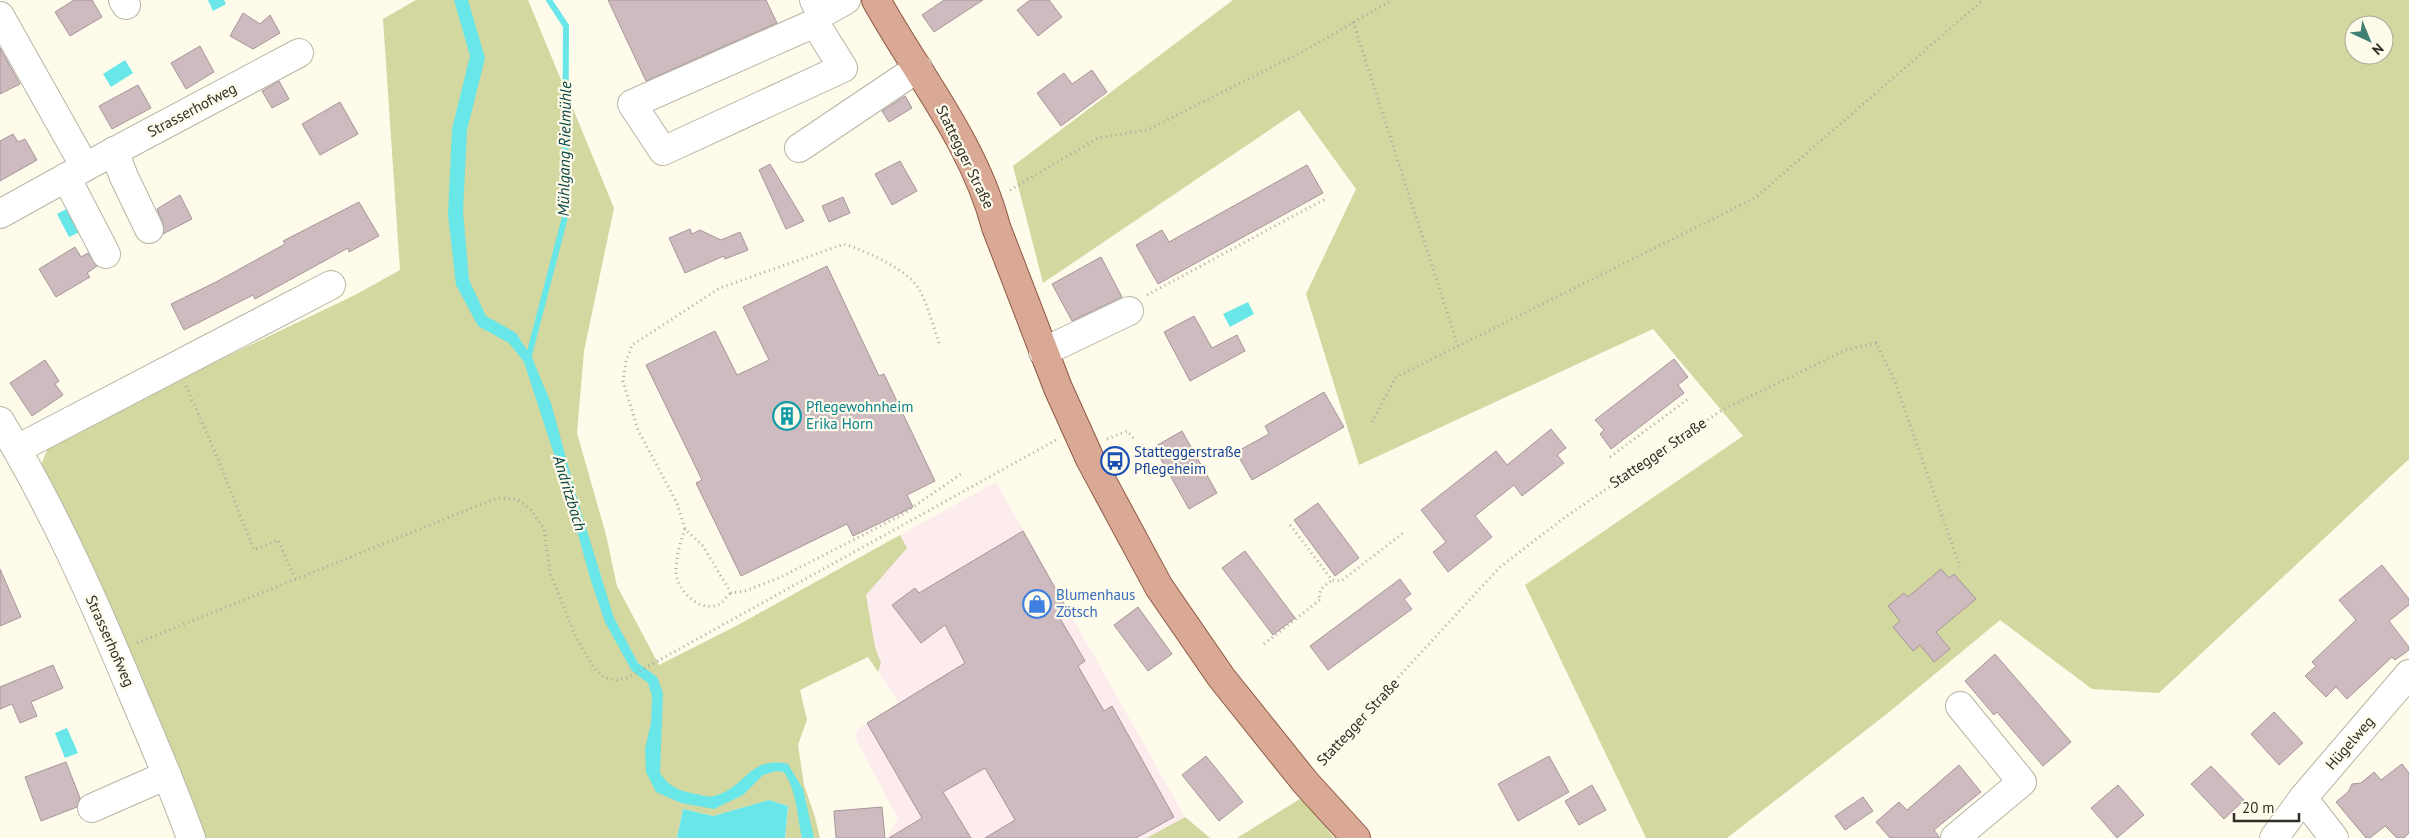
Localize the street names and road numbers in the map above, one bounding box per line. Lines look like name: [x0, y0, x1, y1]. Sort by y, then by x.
street label: Strasserhofweg: [144, 78, 240, 141]
street label: Stattegger Straße: [932, 102, 999, 212]
street label: Stattegger Straße: [1606, 413, 1710, 492]
street label: Strasserhofweg: [82, 592, 139, 690]
street label: Stattegger Straße: [1312, 674, 1403, 769]
street label: Hügelweg: [2321, 712, 2378, 773]

